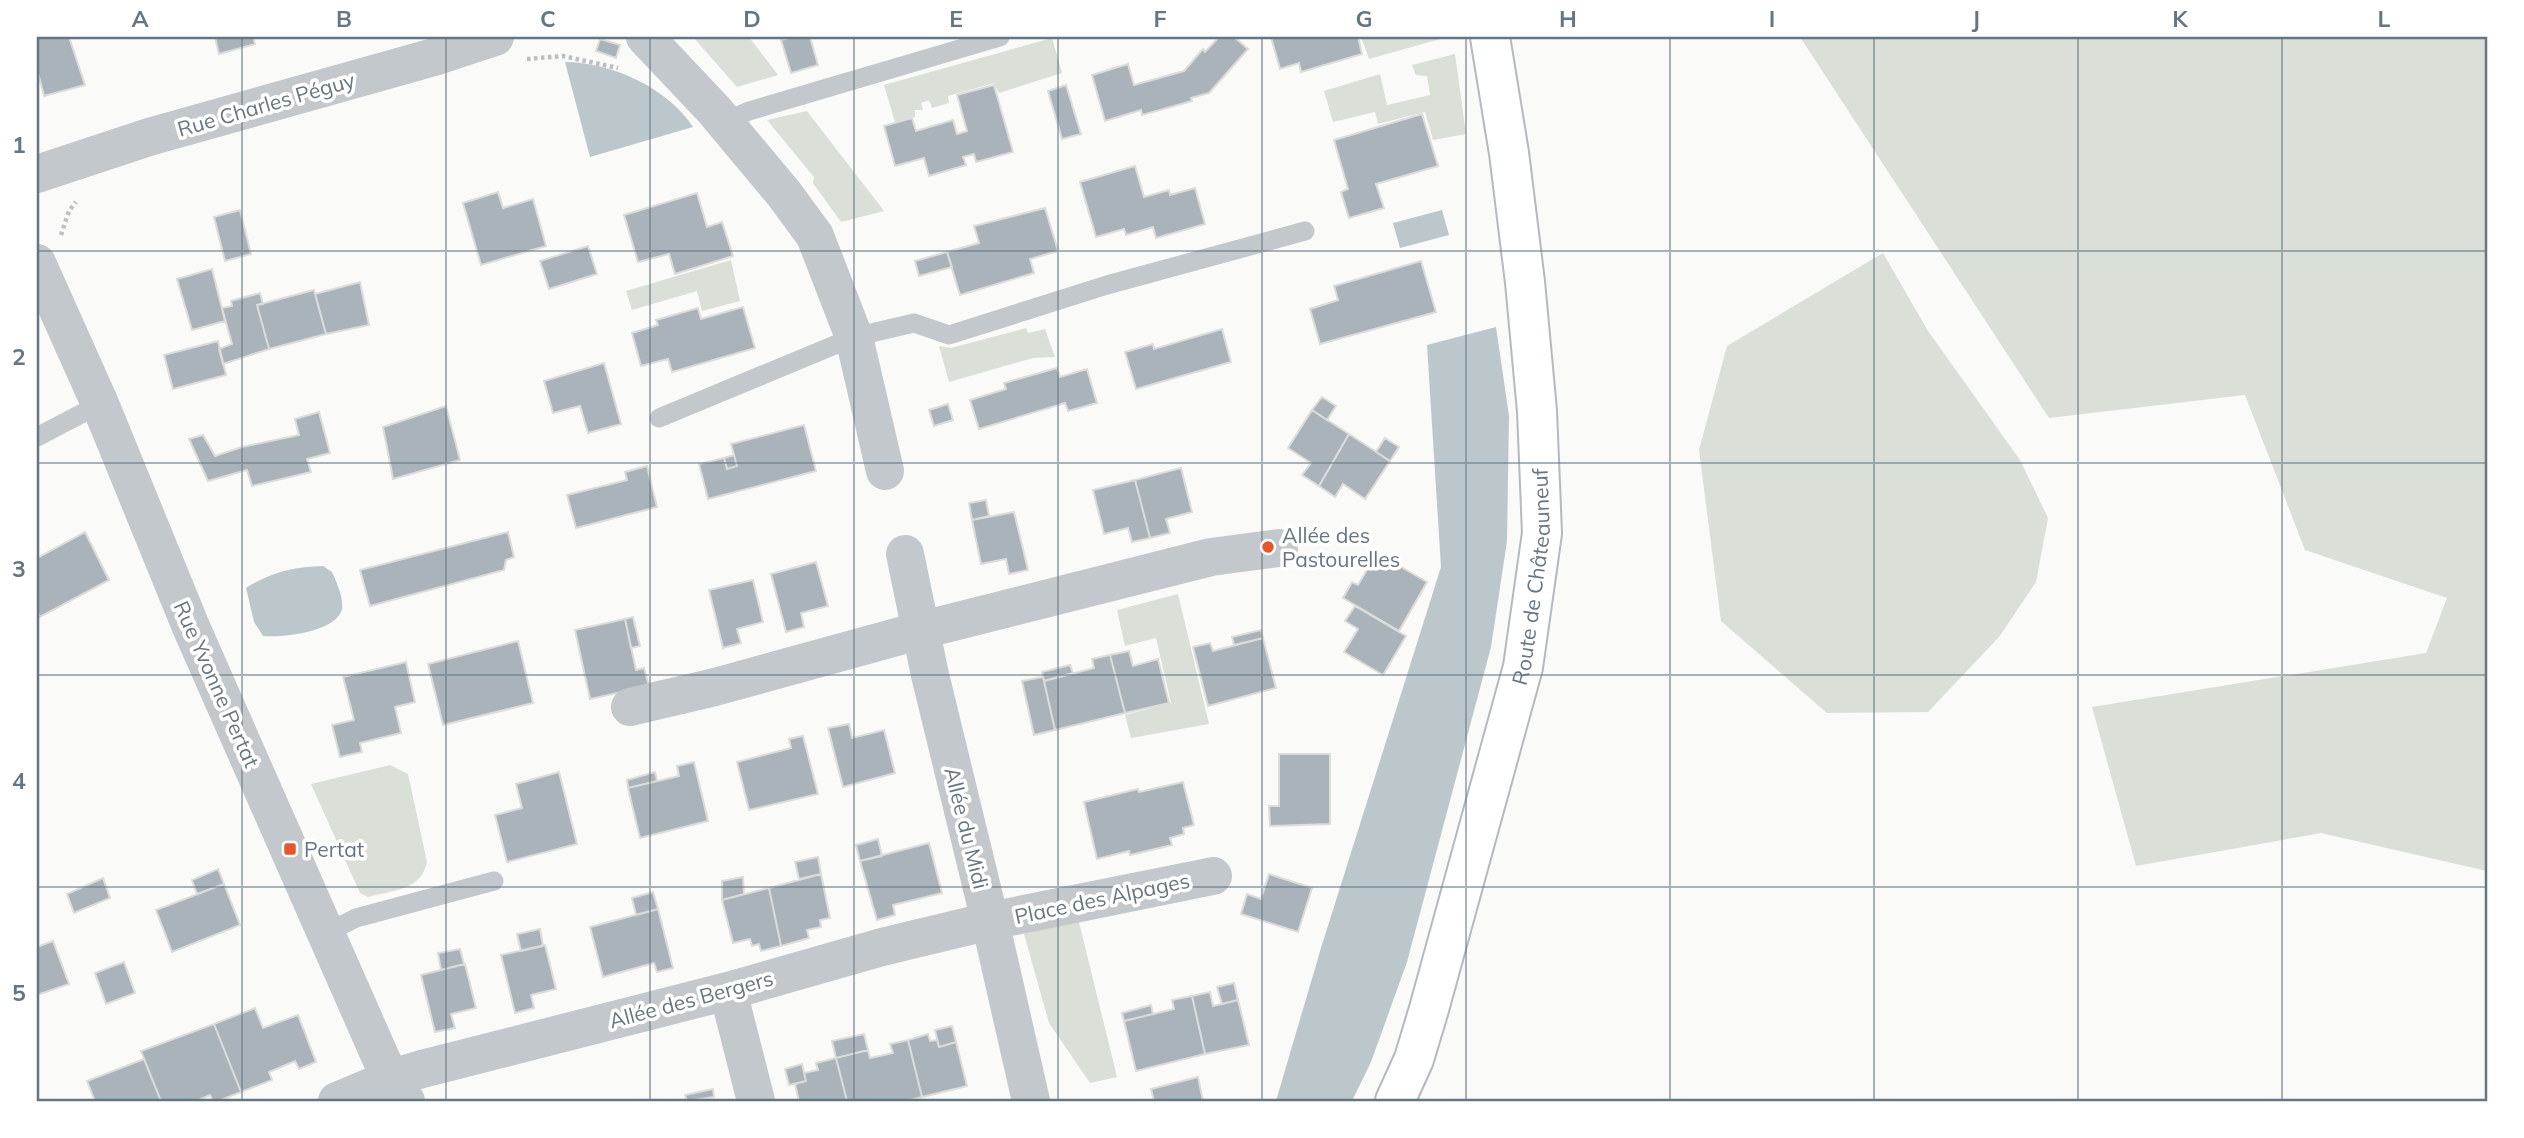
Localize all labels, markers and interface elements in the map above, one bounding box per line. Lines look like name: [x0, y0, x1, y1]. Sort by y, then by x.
text: A: [131, 4, 149, 33]
text: B: [336, 4, 352, 33]
text: C: [540, 4, 556, 33]
text: D: [743, 4, 761, 33]
text: E: [949, 4, 963, 33]
text: F: [1153, 4, 1167, 33]
text: G: [1355, 4, 1373, 33]
text: H: [1559, 4, 1577, 33]
text: I: [1769, 4, 1775, 33]
text: J: [1972, 4, 1980, 33]
text: K: [2172, 4, 2189, 33]
text: L: [2378, 4, 2391, 33]
street label: Rue Charles Péguy: [174, 66, 358, 142]
text: 1: [12, 130, 26, 159]
text: 2: [12, 342, 26, 371]
street label: Route de Châteauneuf: [1506, 467, 1555, 688]
place label: Allée des Pastourelles: [1282, 522, 1400, 572]
marker: Allée des Pastourelles: [1260, 539, 1276, 555]
text: 3: [12, 554, 26, 583]
street label: Rue Yvonne Pertat: [169, 597, 265, 771]
street label: Allée du Midi: [939, 764, 995, 892]
text: 4: [12, 766, 26, 795]
place label: Pertat: [304, 836, 364, 862]
marker: Pertat: [282, 841, 298, 857]
street label: Place des Alpages: [1012, 867, 1192, 929]
street label: Allée des Bergers: [606, 965, 776, 1033]
text: 5: [12, 978, 26, 1007]

